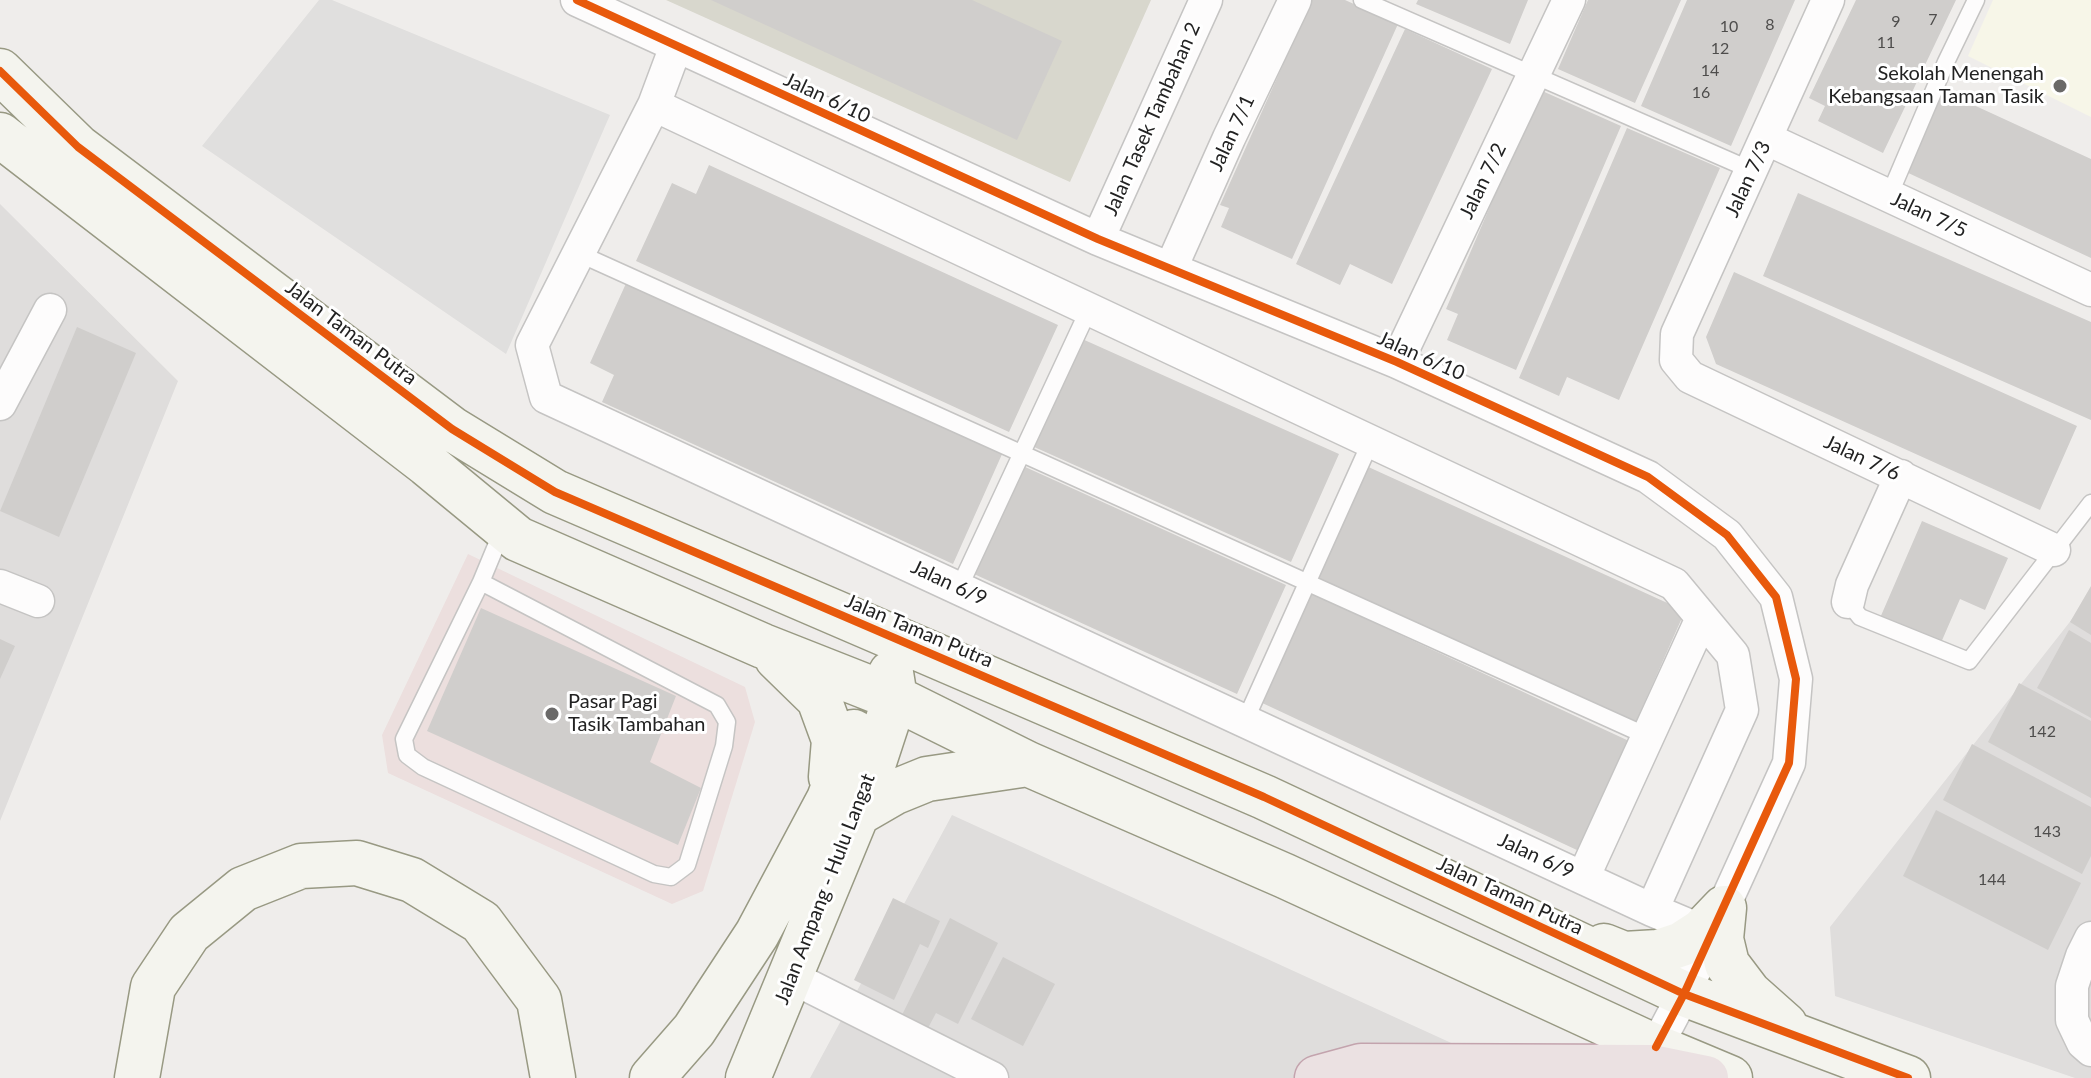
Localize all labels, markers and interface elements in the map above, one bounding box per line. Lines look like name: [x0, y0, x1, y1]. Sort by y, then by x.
house number: 7: [1928, 10, 1938, 30]
house number: 9: [1891, 12, 1901, 32]
house number: 8: [1765, 15, 1775, 35]
house number: 10: [1720, 17, 1738, 37]
street label: Jalan Tasek Tambahan 2: [1099, 19, 1205, 219]
house number: 11: [1877, 33, 1895, 53]
house number: 12: [1711, 39, 1729, 59]
house number: 14: [1701, 61, 1719, 81]
place label: Sekolah Menengah Kebangsaan Taman Tasik: [1828, 62, 2044, 109]
street label: Jalan 6/10: [780, 68, 874, 128]
marker: Sekolah Menengah Kebangsaan Taman Tasik: [2051, 77, 2069, 95]
house number: 16: [1692, 83, 1710, 103]
street label: Jalan 7/1: [1204, 91, 1260, 175]
street label: Jalan 7/3: [1720, 137, 1776, 221]
street label: Jalan 7/2: [1454, 139, 1512, 223]
street label: Jalan 7/5: [1887, 187, 1971, 243]
street label: Jalan Taman Putra: [281, 276, 421, 390]
street label: Jalan 6/10: [1374, 326, 1468, 386]
street label: Jalan 7/6: [1820, 430, 1904, 486]
street label: Jalan 6/9: [907, 555, 991, 611]
street label: Jalan Taman Putra: [841, 589, 997, 673]
place label: Pasar Pagi Tasik Tambahan: [568, 690, 706, 737]
marker: Pasar Pagi Tasik Tambahan: [543, 705, 561, 723]
house number: 142: [2028, 722, 2056, 742]
street label: Jalan Ampang - Hulu Langat: [770, 770, 880, 1008]
house number: 143: [2033, 822, 2061, 842]
street label: Jalan 6/9: [1494, 828, 1578, 884]
street label: Jalan Taman Putra: [1433, 852, 1587, 940]
house number: 144: [1978, 870, 2006, 890]

